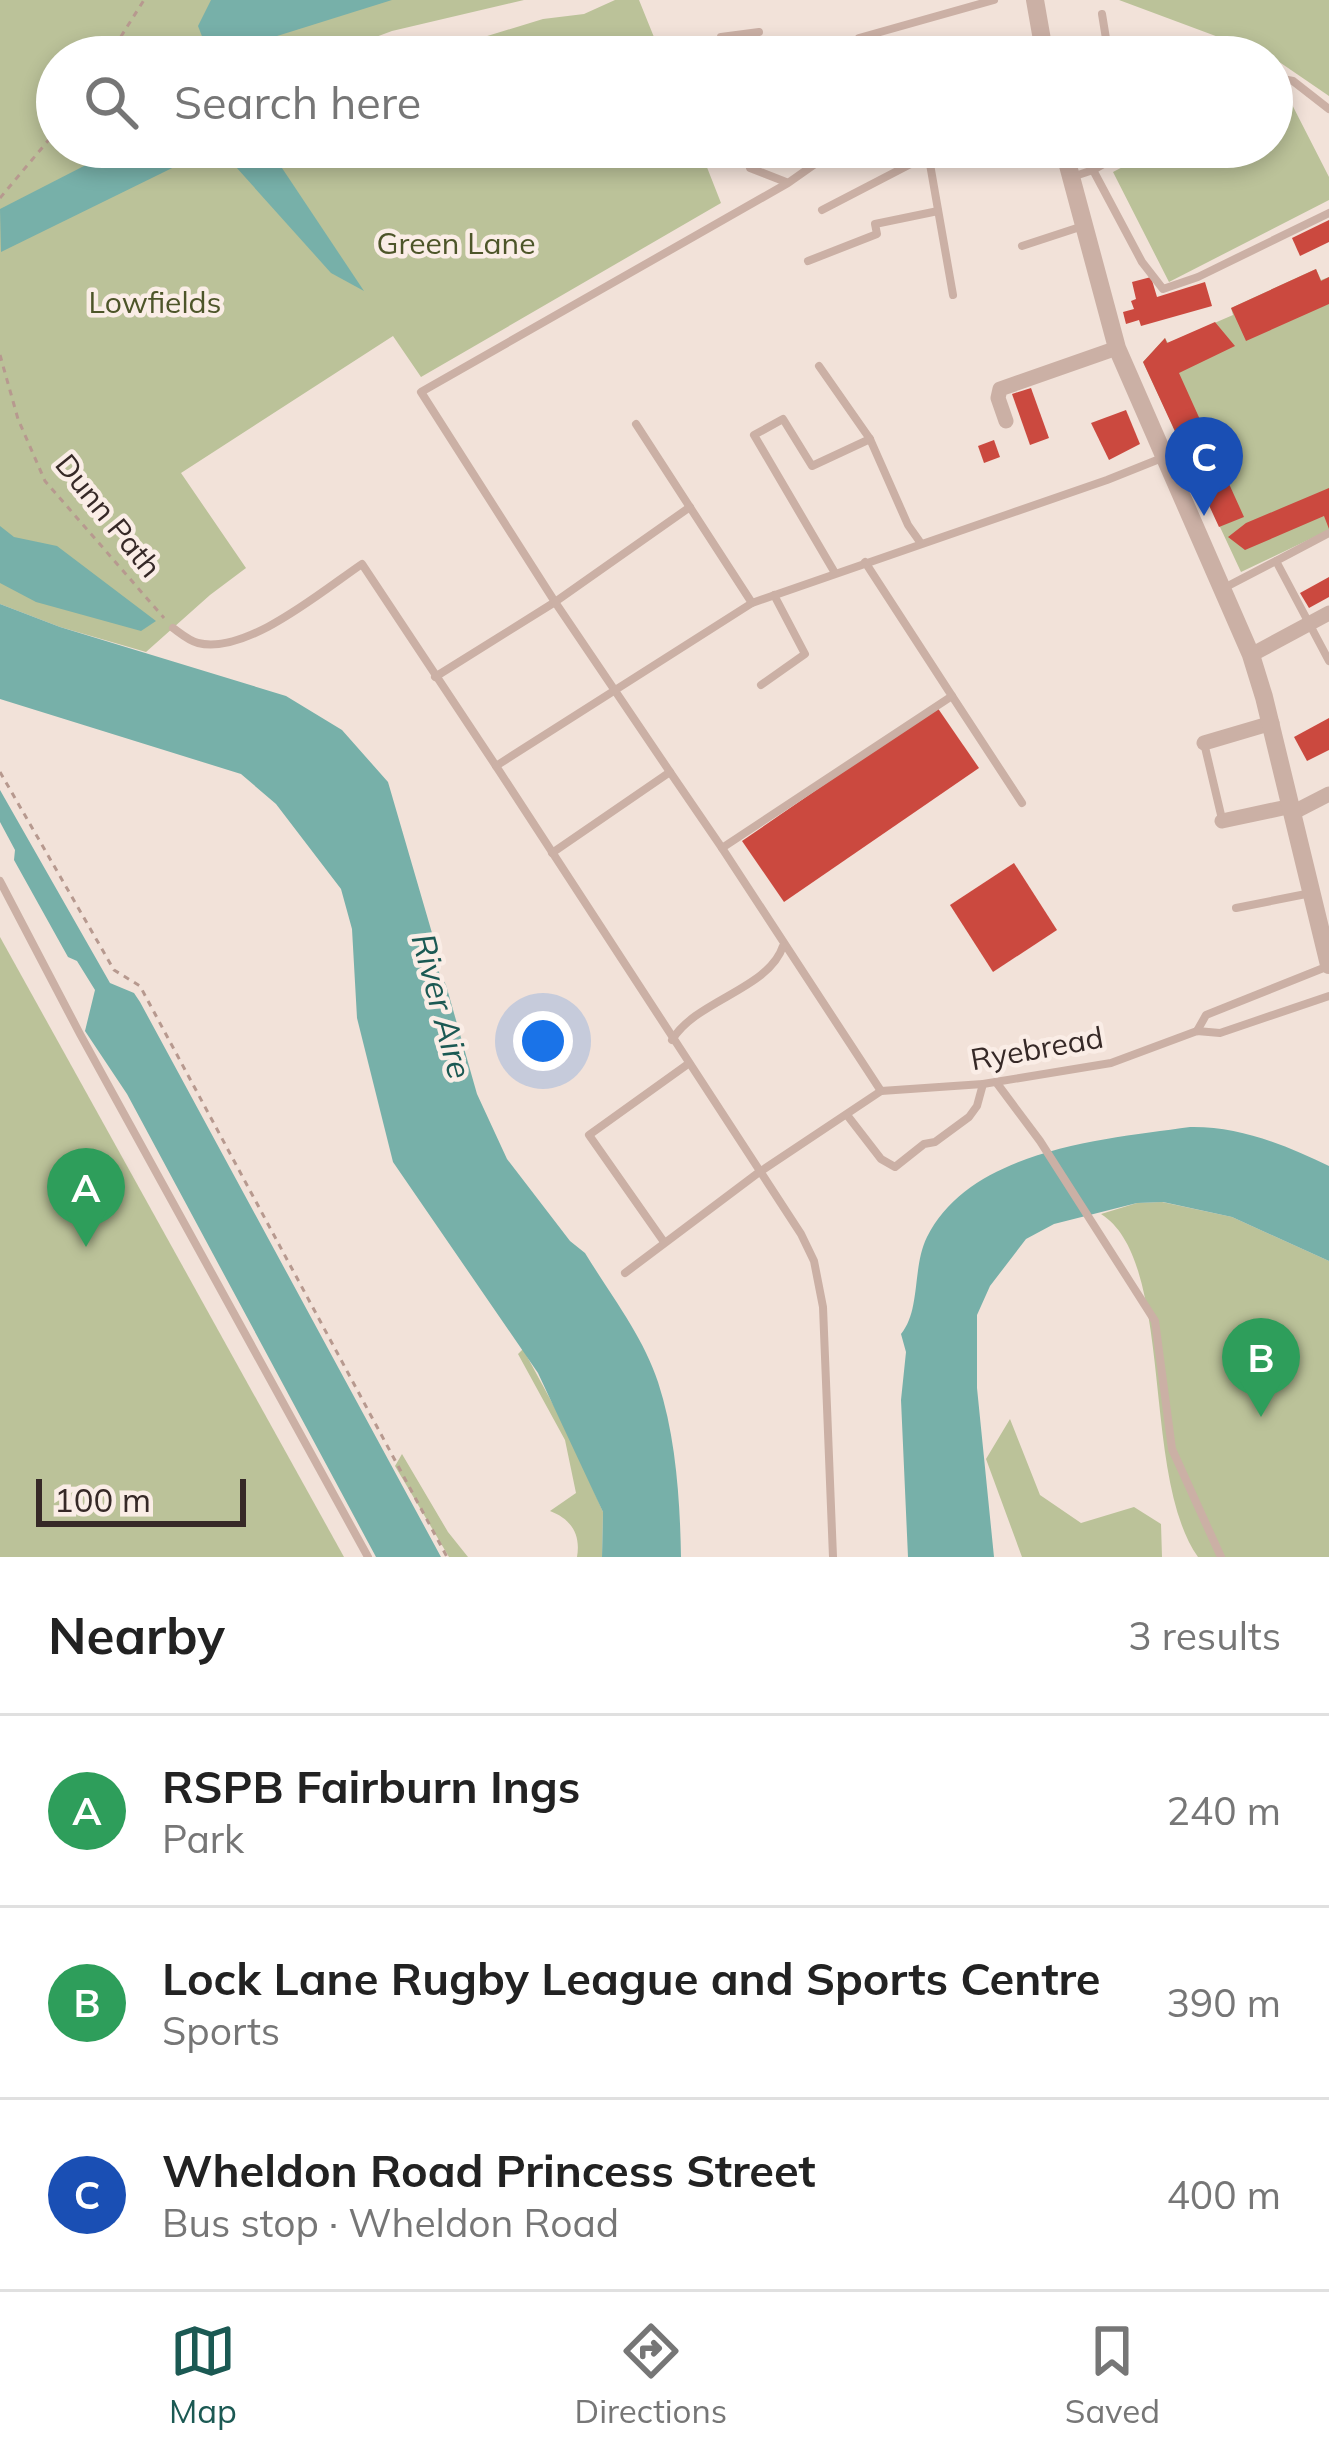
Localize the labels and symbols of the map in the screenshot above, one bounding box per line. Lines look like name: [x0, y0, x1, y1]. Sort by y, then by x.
park label: Green Lane: [377, 224, 535, 262]
park label: Lowfields: [89, 283, 221, 321]
pin: C: [1165, 417, 1243, 516]
street label: Dunn Path: [48, 446, 170, 585]
water label: River Aire: [403, 929, 481, 1083]
your location: [513, 1011, 573, 1071]
street label: Ryebread: [968, 1018, 1106, 1078]
pin: A: [47, 1148, 125, 1247]
pin: B: [1222, 1318, 1300, 1417]
scale bar: [36, 1473, 246, 1526]

